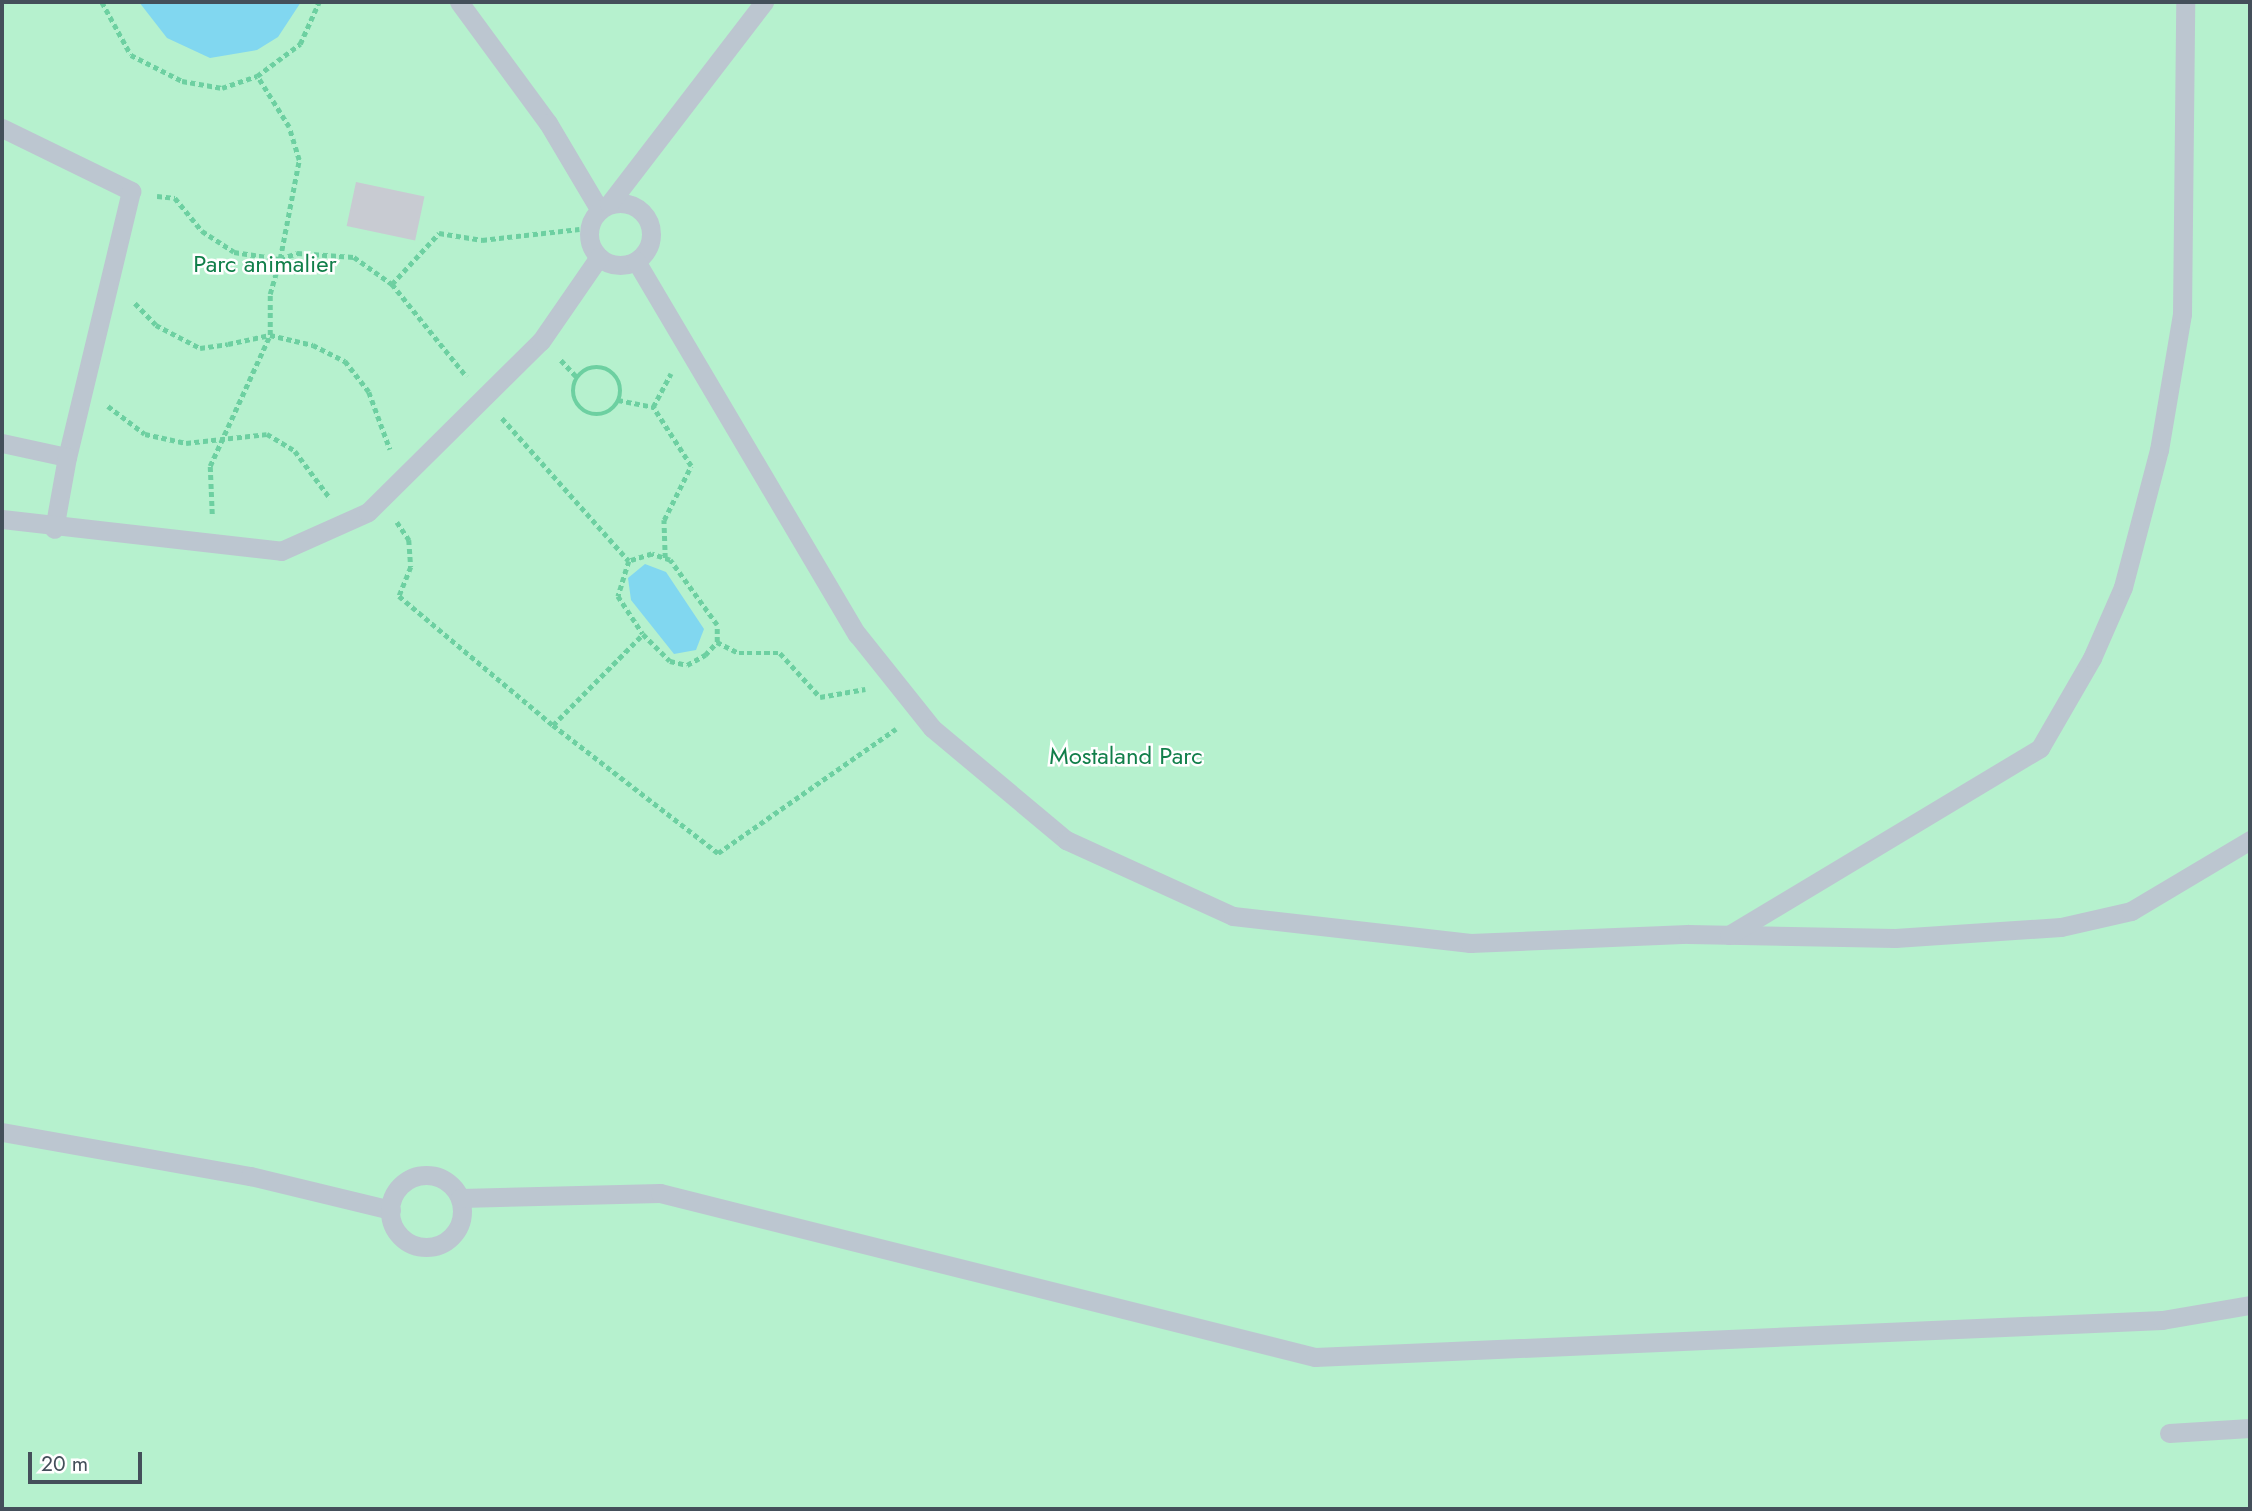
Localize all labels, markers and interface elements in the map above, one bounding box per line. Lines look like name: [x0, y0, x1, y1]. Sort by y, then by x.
park label: Parc animalier: [193, 250, 337, 278]
park label: Mostaland Parc: [1049, 742, 1203, 770]
scale bar: [32, 1438, 145, 1482]
text: 20 m: [41, 1449, 88, 1479]

